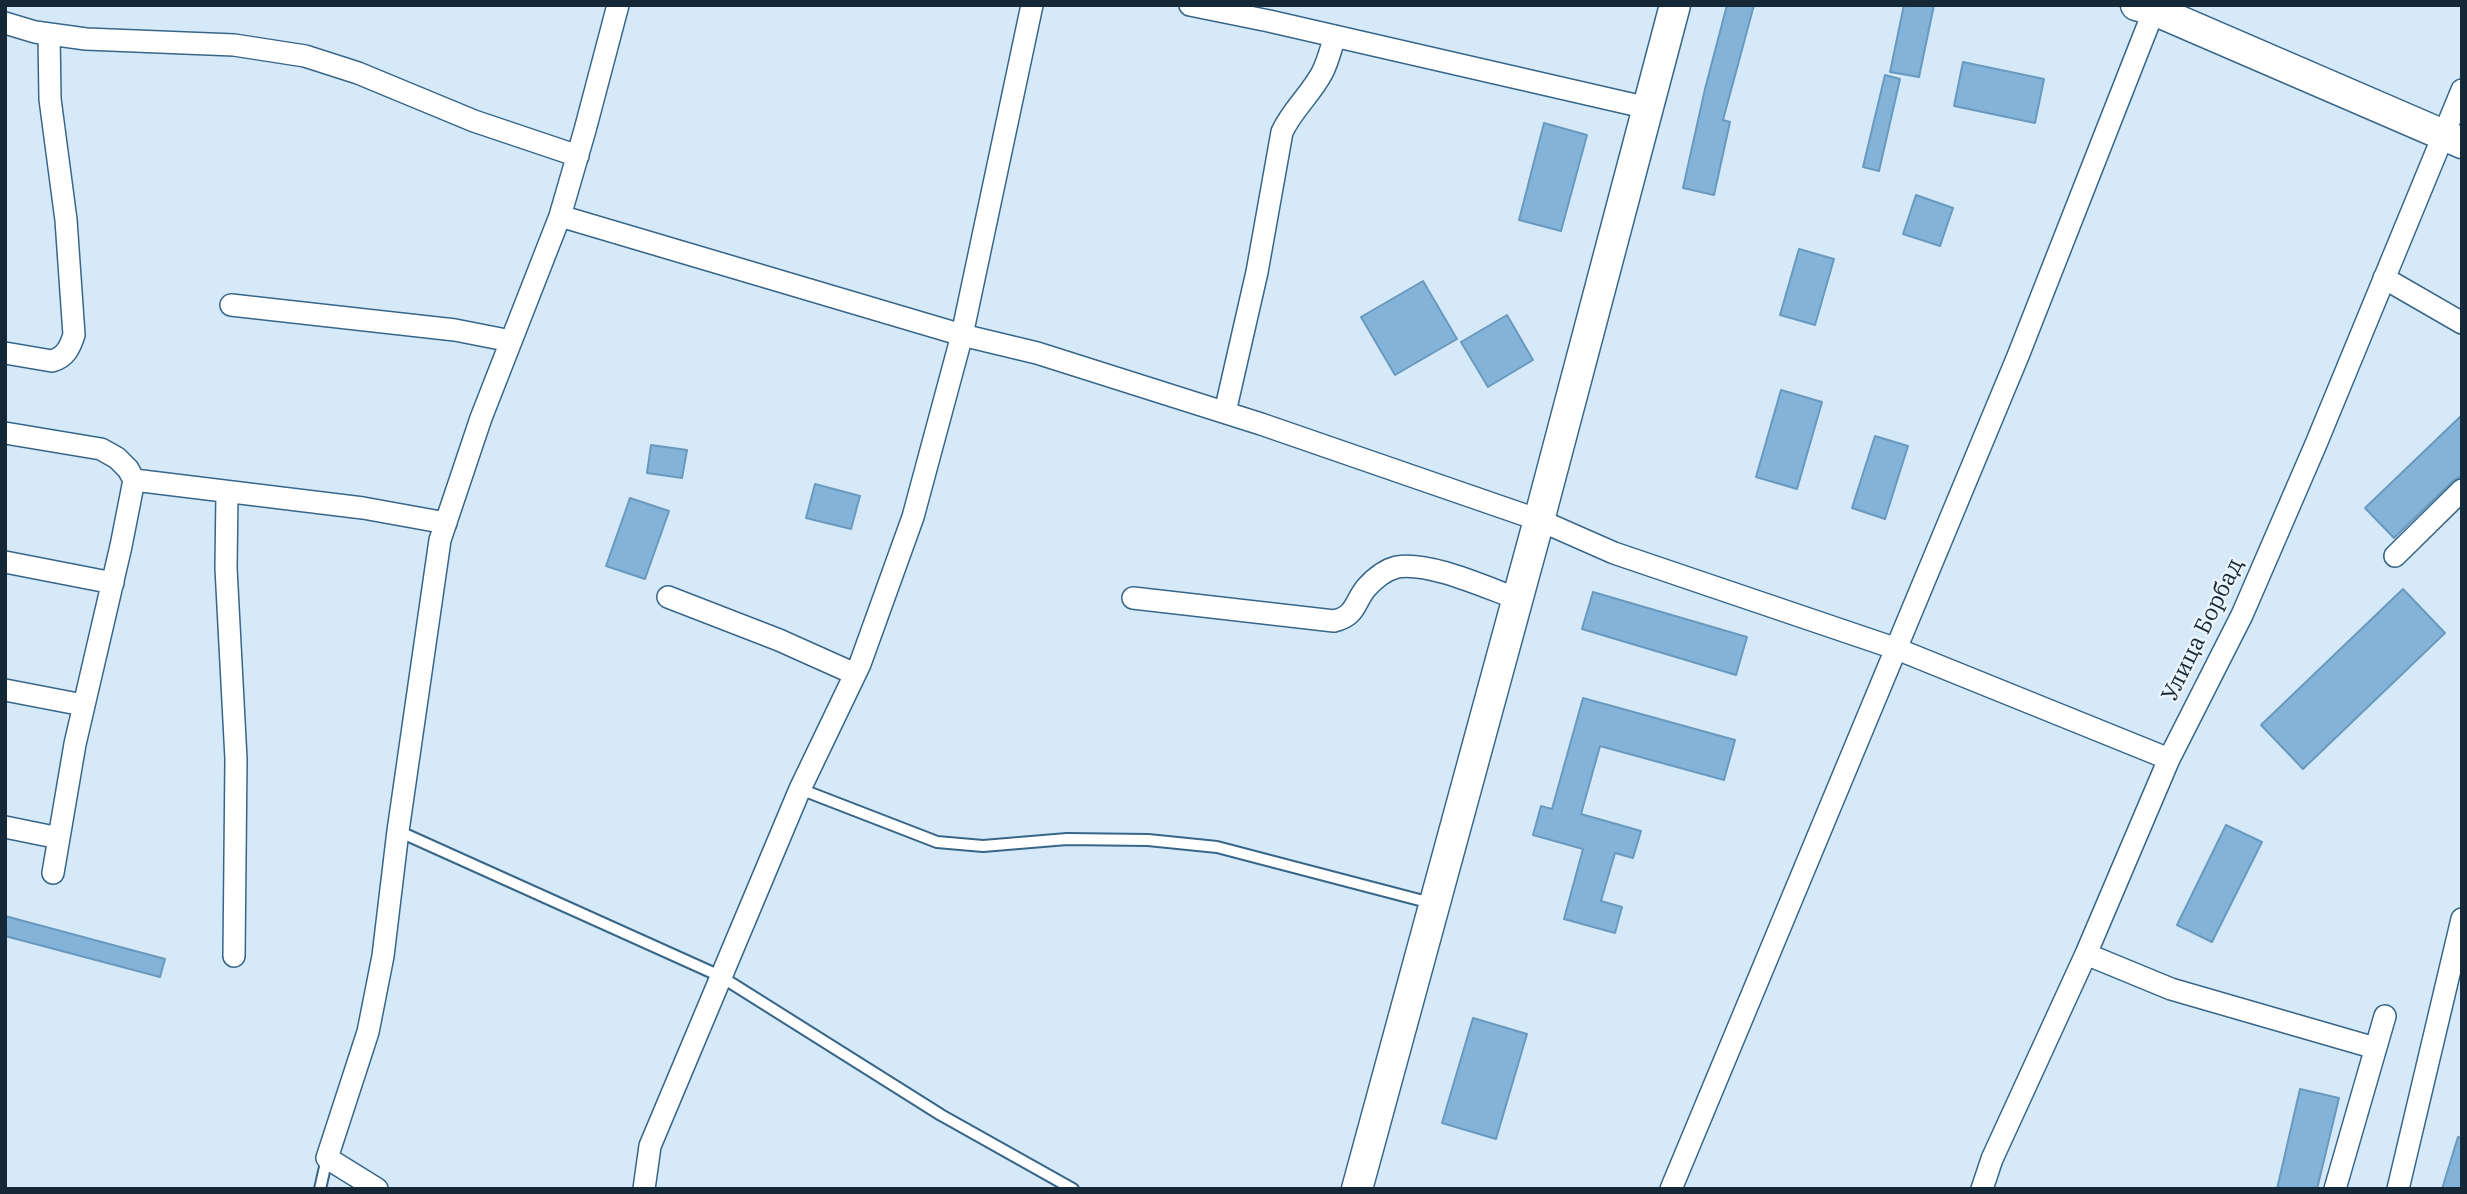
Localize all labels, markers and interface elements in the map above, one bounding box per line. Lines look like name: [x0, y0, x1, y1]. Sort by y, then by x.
street label: Улица Борбад: [2156, 554, 2250, 706]

